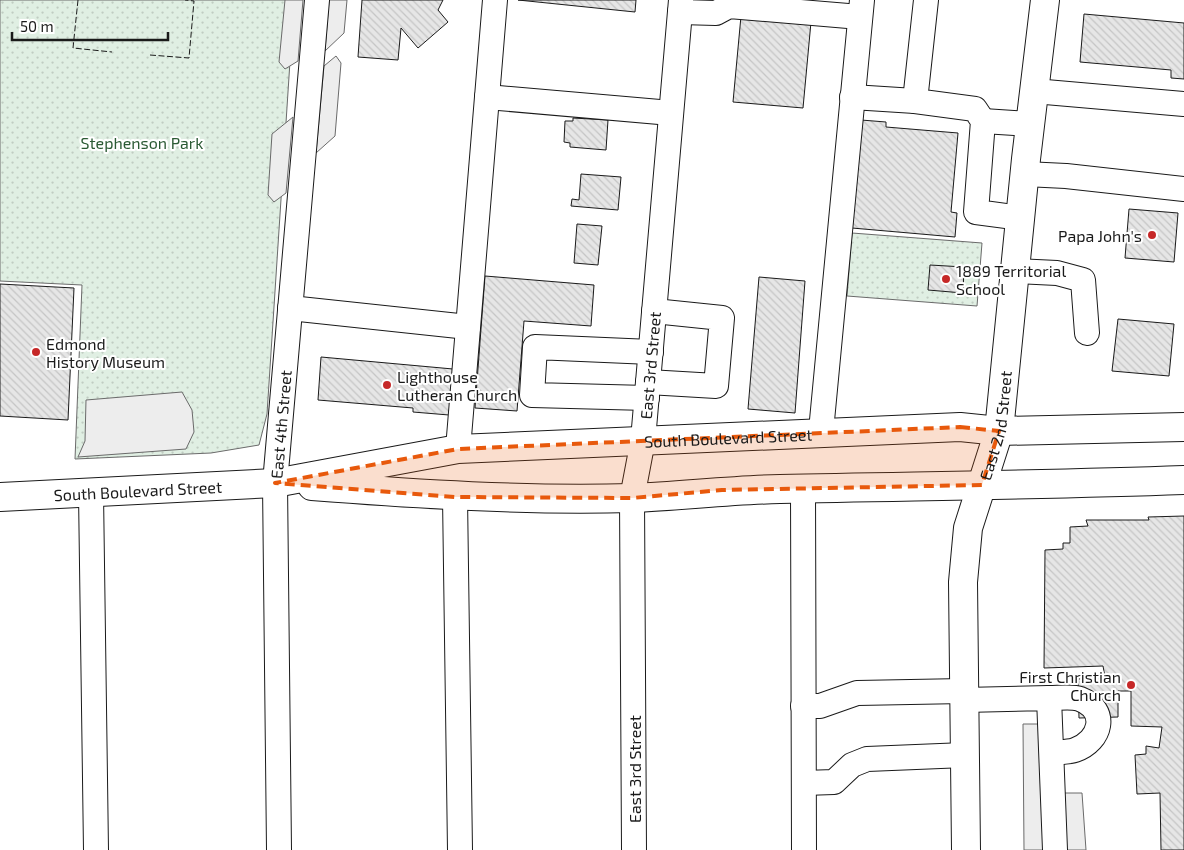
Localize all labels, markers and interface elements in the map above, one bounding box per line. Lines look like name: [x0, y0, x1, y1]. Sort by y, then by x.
scale bar: [12, 10, 169, 42]
text: 50 m: [20, 17, 54, 35]
park label: Stephenson Park: [81, 133, 203, 152]
place label: Papa John's: [1058, 226, 1142, 245]
marker: Papa John's: [1146, 229, 1158, 241]
place label: 1889 Territorial School: [956, 261, 1066, 298]
marker: 1889 Territorial School: [940, 273, 952, 285]
street label: East 3rd Street: [635, 311, 664, 420]
place label: Edmond History Museum: [46, 334, 165, 371]
marker: Edmond History Museum: [30, 346, 42, 358]
place label: Lighthouse Lutheran Church: [397, 367, 517, 404]
street label: East 4th Street: [266, 369, 294, 479]
street label: East 2nd Street: [975, 370, 1014, 482]
marker: Lighthouse Lutheran Church: [381, 379, 393, 391]
street label: South Boulevard Street: [644, 424, 813, 450]
street label: South Boulevard Street: [53, 476, 222, 504]
place label: First Christian Church: [1019, 667, 1121, 704]
marker: First Christian Church: [1125, 679, 1137, 691]
street label: East 3rd Street: [625, 715, 644, 823]

